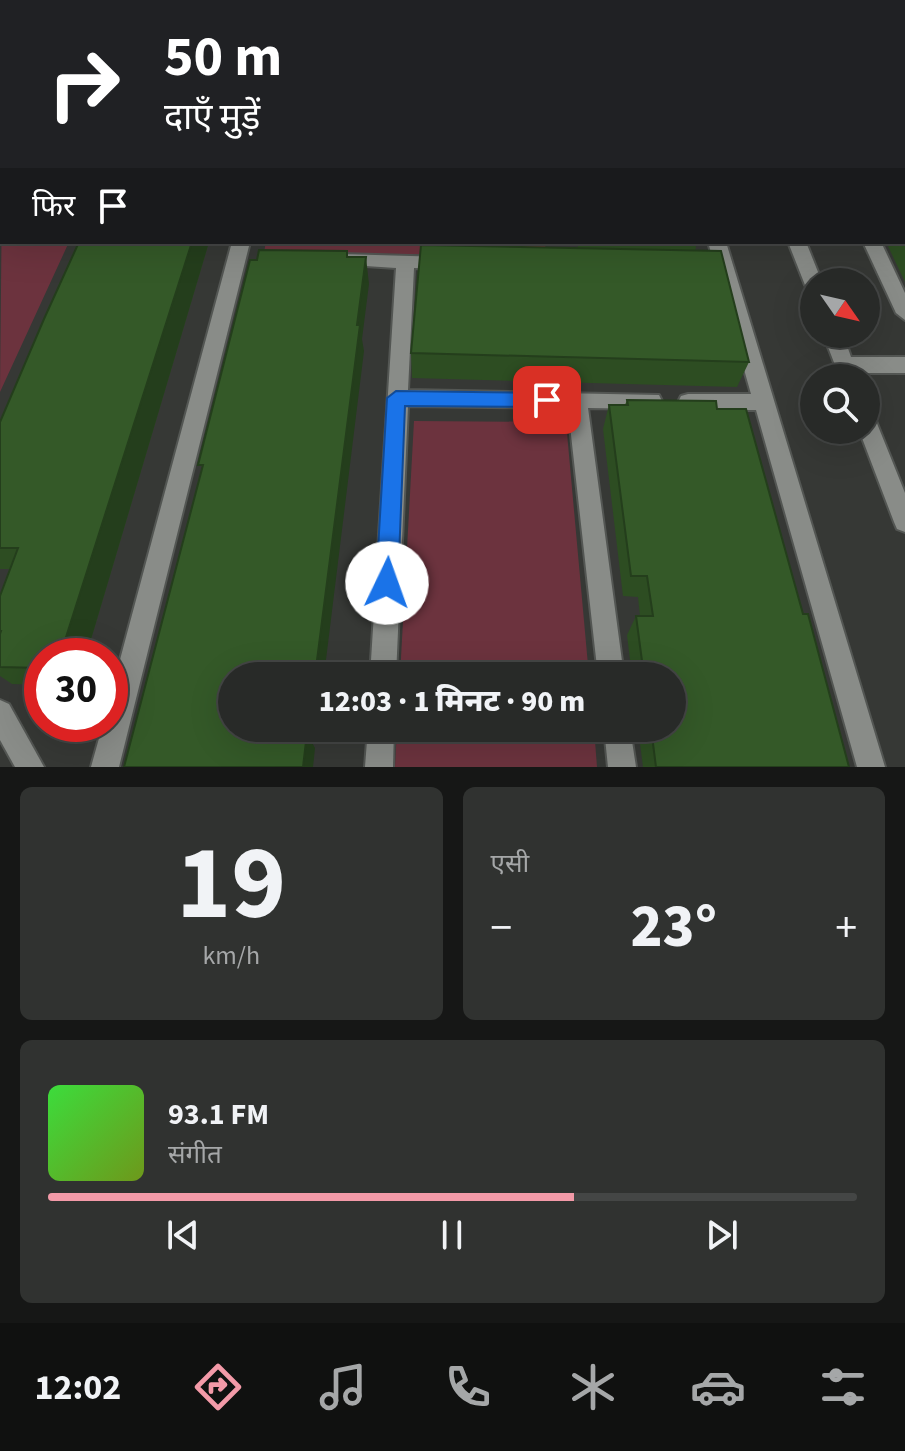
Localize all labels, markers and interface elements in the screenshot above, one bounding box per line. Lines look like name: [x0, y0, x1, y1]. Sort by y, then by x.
text: 50 m: [164, 18, 282, 97]
icon: right: [32, 32, 136, 136]
text: दाएँ मुड़ें: [164, 92, 260, 143]
icon: arrive: [91, 184, 135, 228]
text: फिर: [32, 185, 75, 228]
north arrow: [800, 268, 880, 348]
map controls: [800, 268, 880, 444]
button: search: [800, 364, 880, 444]
pin: [513, 366, 581, 434]
icon: arrive: [525, 378, 569, 422]
position arrow: [345, 541, 429, 625]
speed limit sign: 30: [24, 638, 128, 742]
text: 12:03 · 1 मिनट · 90 m: [319, 680, 585, 723]
text: 19: [176, 811, 286, 959]
text: एसी: [491, 845, 529, 882]
text: 23°: [631, 885, 717, 970]
text: −: [491, 897, 512, 960]
text: +: [835, 897, 857, 960]
text: km/h: [202, 937, 260, 974]
text: 93.1 FM: [168, 1093, 269, 1136]
text: संगीत: [168, 1136, 222, 1173]
icon: previous: [161, 1213, 205, 1257]
icon: pause: [430, 1213, 474, 1257]
icon: next: [700, 1213, 744, 1257]
icon: directions: [190, 1359, 246, 1415]
icon: music: [315, 1359, 371, 1415]
icon: phone: [440, 1359, 496, 1415]
icon: climate: [565, 1359, 621, 1415]
icon: car: [690, 1359, 746, 1415]
icon: filters: [815, 1359, 871, 1415]
text: 12:02: [34, 1362, 121, 1413]

